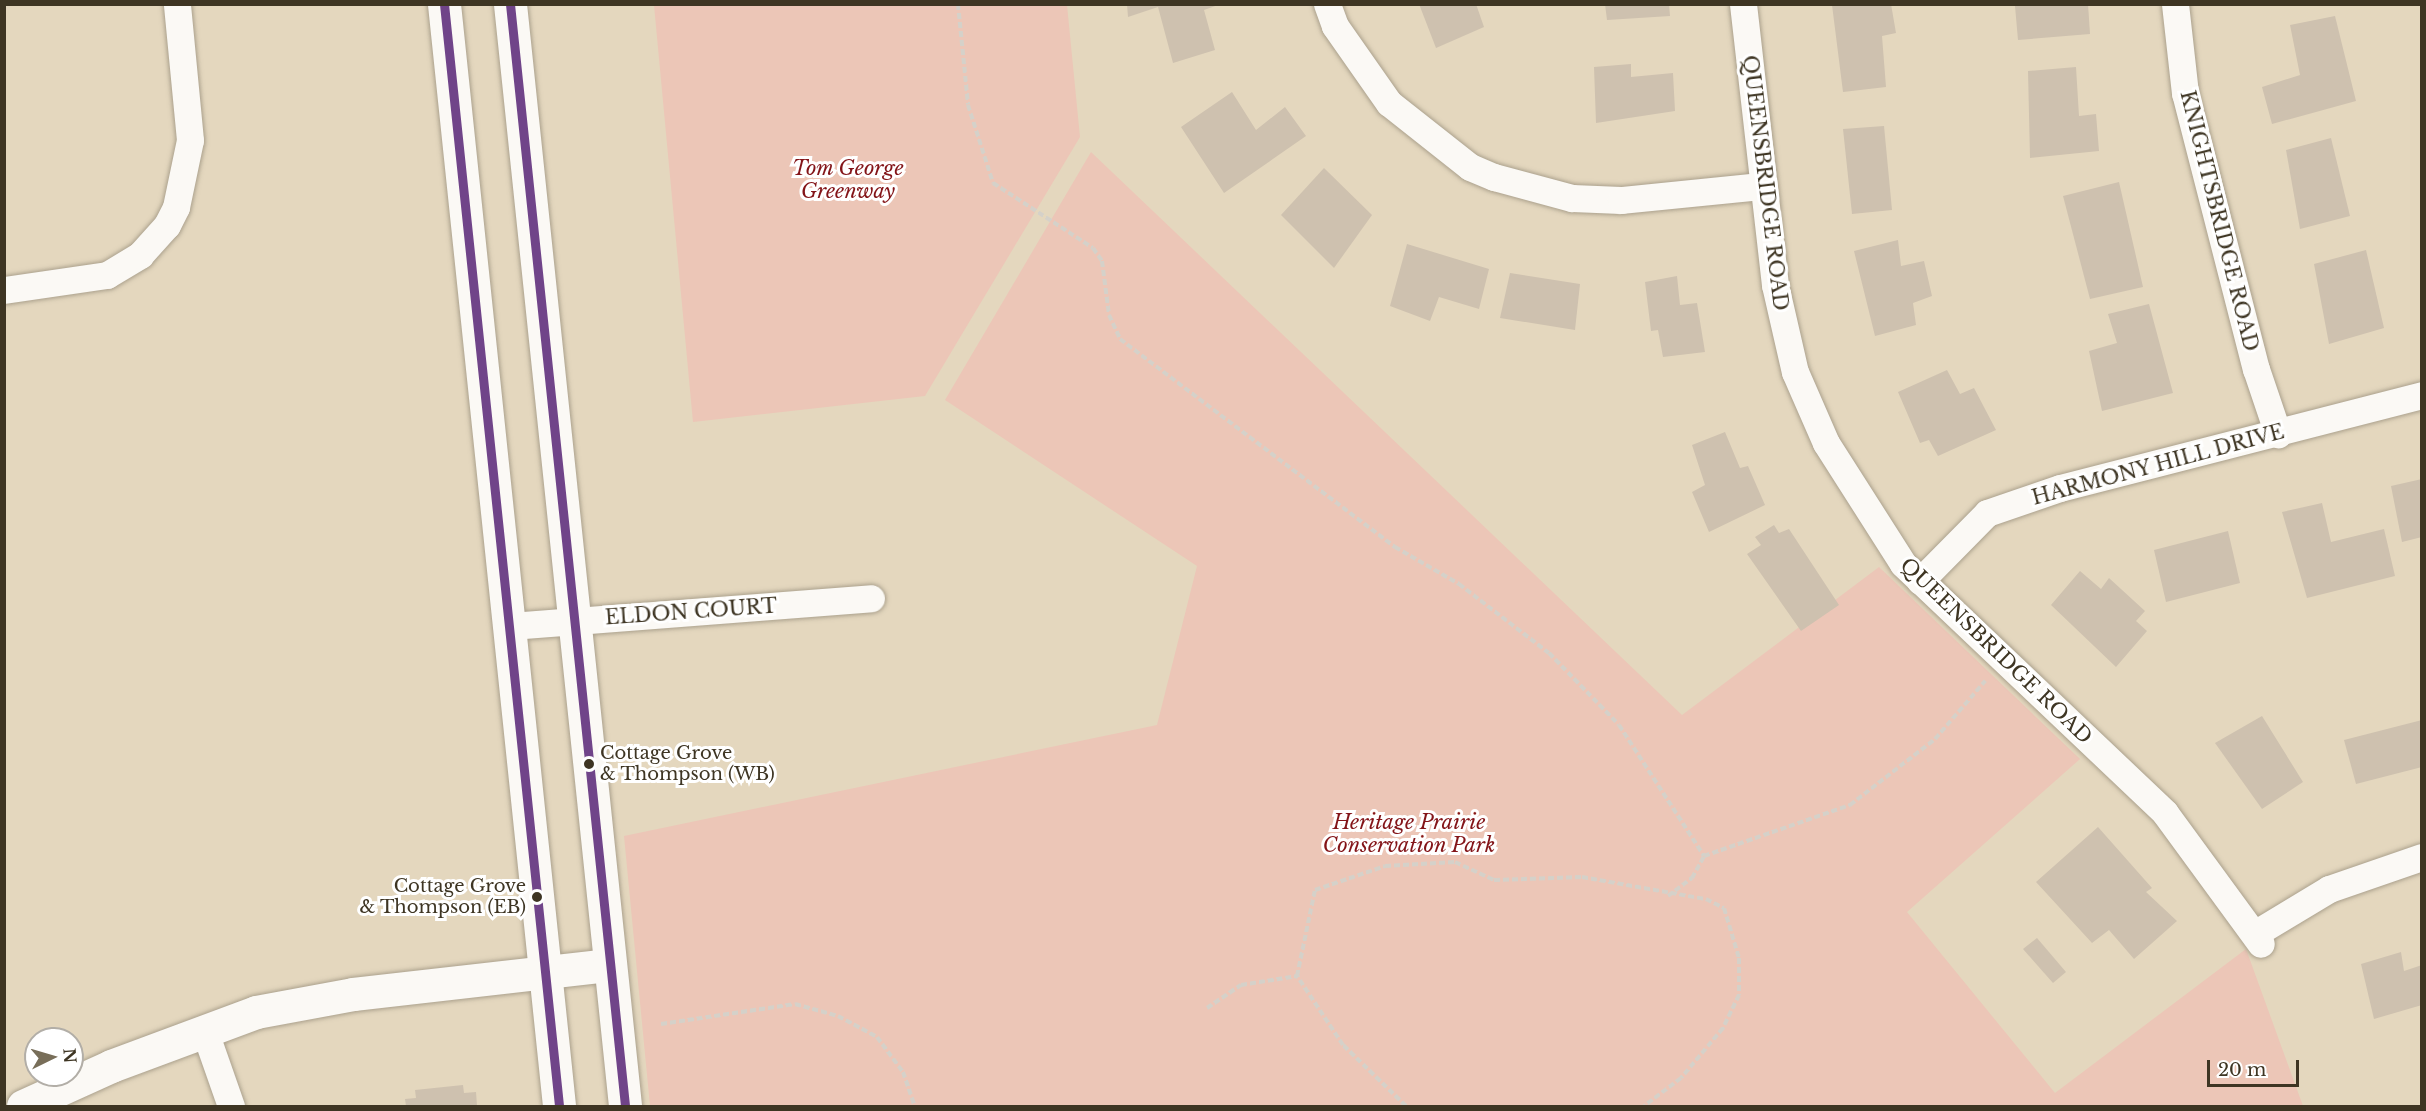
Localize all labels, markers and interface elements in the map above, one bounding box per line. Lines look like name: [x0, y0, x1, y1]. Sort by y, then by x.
street label: QUEENSBRIDGE ROAD: [1737, 54, 1793, 312]
street label: KNIGHTSBRIDGE ROAD: [2175, 88, 2263, 354]
park label: Tom George Greenway: [792, 157, 904, 204]
street label: HARMONY HILL DRIVE: [2029, 420, 2287, 510]
street label: QUEENSBRIDGE ROAD: [1895, 553, 2097, 749]
street label: ELDON COURT: [604, 594, 778, 630]
place label: Cottage Grove & Thompson (WB): [600, 743, 775, 786]
marker: Cottage Grove & Thompson (WB): [583, 758, 595, 770]
park label: Heritage Prairie Conservation Park: [1323, 810, 1495, 857]
place label: Cottage Grove & Thompson (EB): [359, 876, 526, 918]
marker: Cottage Grove & Thompson (EB): [531, 891, 543, 903]
north arrow: [24, 1027, 84, 1087]
text: N: [59, 1047, 81, 1064]
scale bar: [2210, 1048, 2302, 1086]
text: 20 m: [2218, 1059, 2266, 1081]

